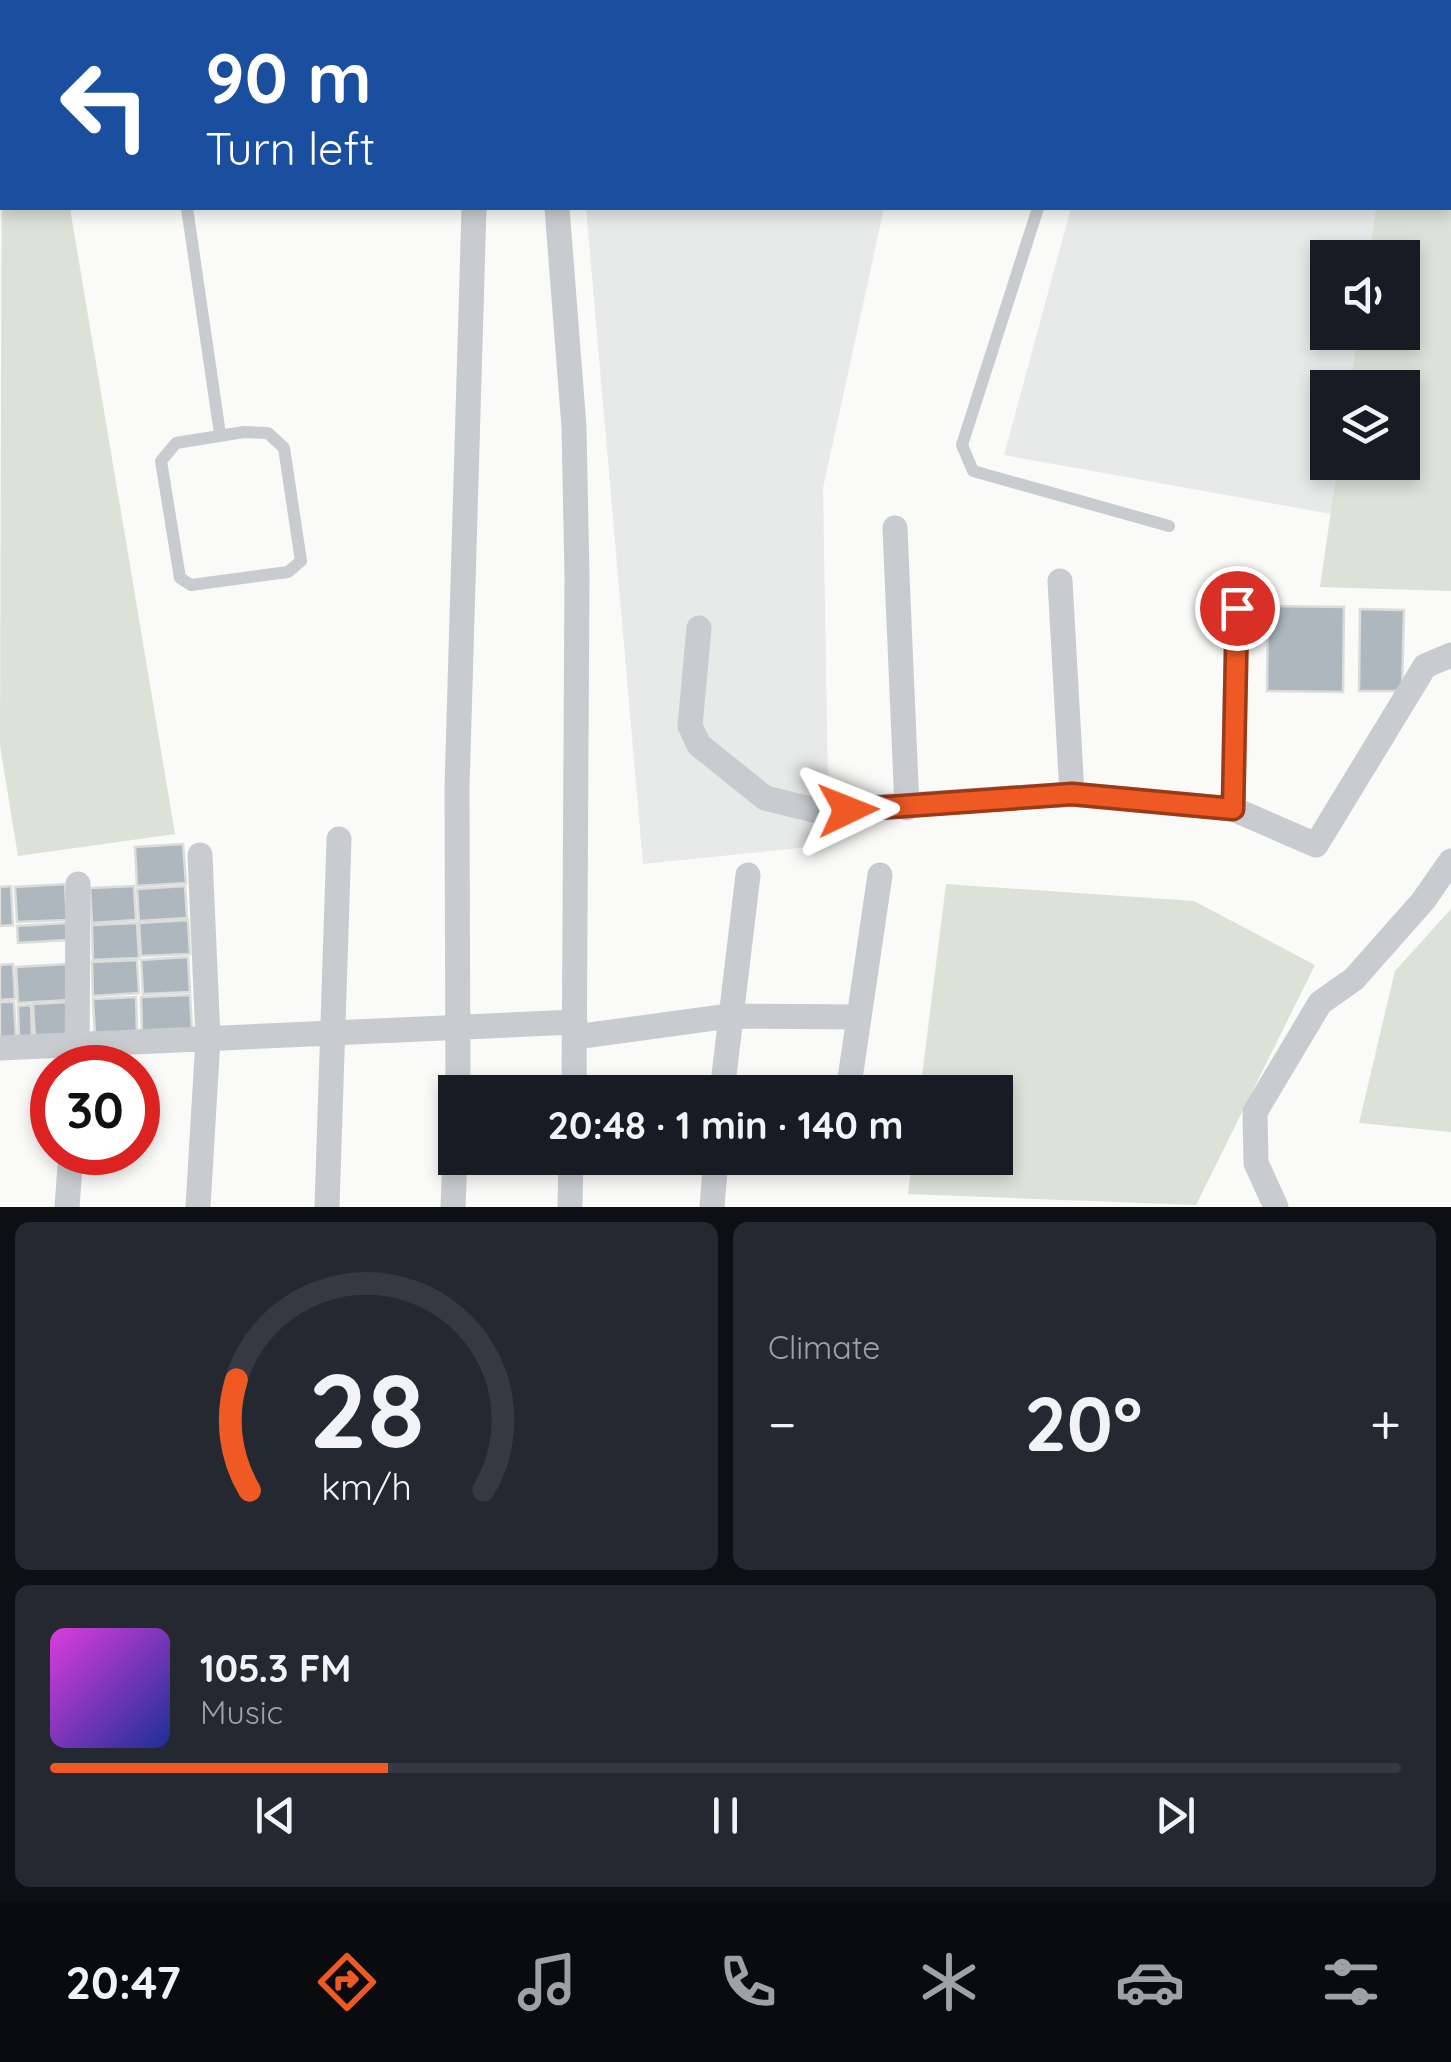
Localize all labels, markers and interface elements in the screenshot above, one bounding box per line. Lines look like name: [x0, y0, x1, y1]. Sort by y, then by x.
text: 90 m: [205, 33, 372, 121]
icon: left: [40, 40, 170, 170]
text: Turn left: [205, 120, 375, 176]
map controls: [1310, 240, 1420, 480]
button: sound: [1310, 240, 1420, 350]
button: layers: [1310, 370, 1420, 480]
pin: [1195, 566, 1280, 651]
icon: arrive: [1210, 581, 1265, 636]
position arrow: [796, 758, 900, 862]
speed limit sign: 30: [30, 1045, 160, 1175]
text: 20:48 · 1 min · 140 m: [547, 1101, 904, 1149]
text: Climate: [768, 1327, 880, 1367]
text: 28: [308, 1344, 425, 1474]
text: 20°: [1024, 1376, 1142, 1470]
text: −: [768, 1389, 797, 1458]
text: +: [1370, 1389, 1401, 1458]
text: km/h: [321, 1464, 412, 1509]
text: 105.3 FM: [200, 1644, 351, 1692]
text: Music: [200, 1692, 283, 1732]
icon: previous: [248, 1788, 303, 1843]
icon: pause: [698, 1788, 753, 1843]
icon: next: [1148, 1788, 1203, 1843]
icon: directions: [312, 1947, 382, 2017]
icon: music: [512, 1947, 582, 2017]
icon: phone: [713, 1947, 783, 2017]
icon: climate: [914, 1947, 984, 2017]
icon: car: [1115, 1947, 1185, 2017]
icon: filters: [1316, 1947, 1386, 2017]
text: 20:47: [65, 1954, 181, 2010]

